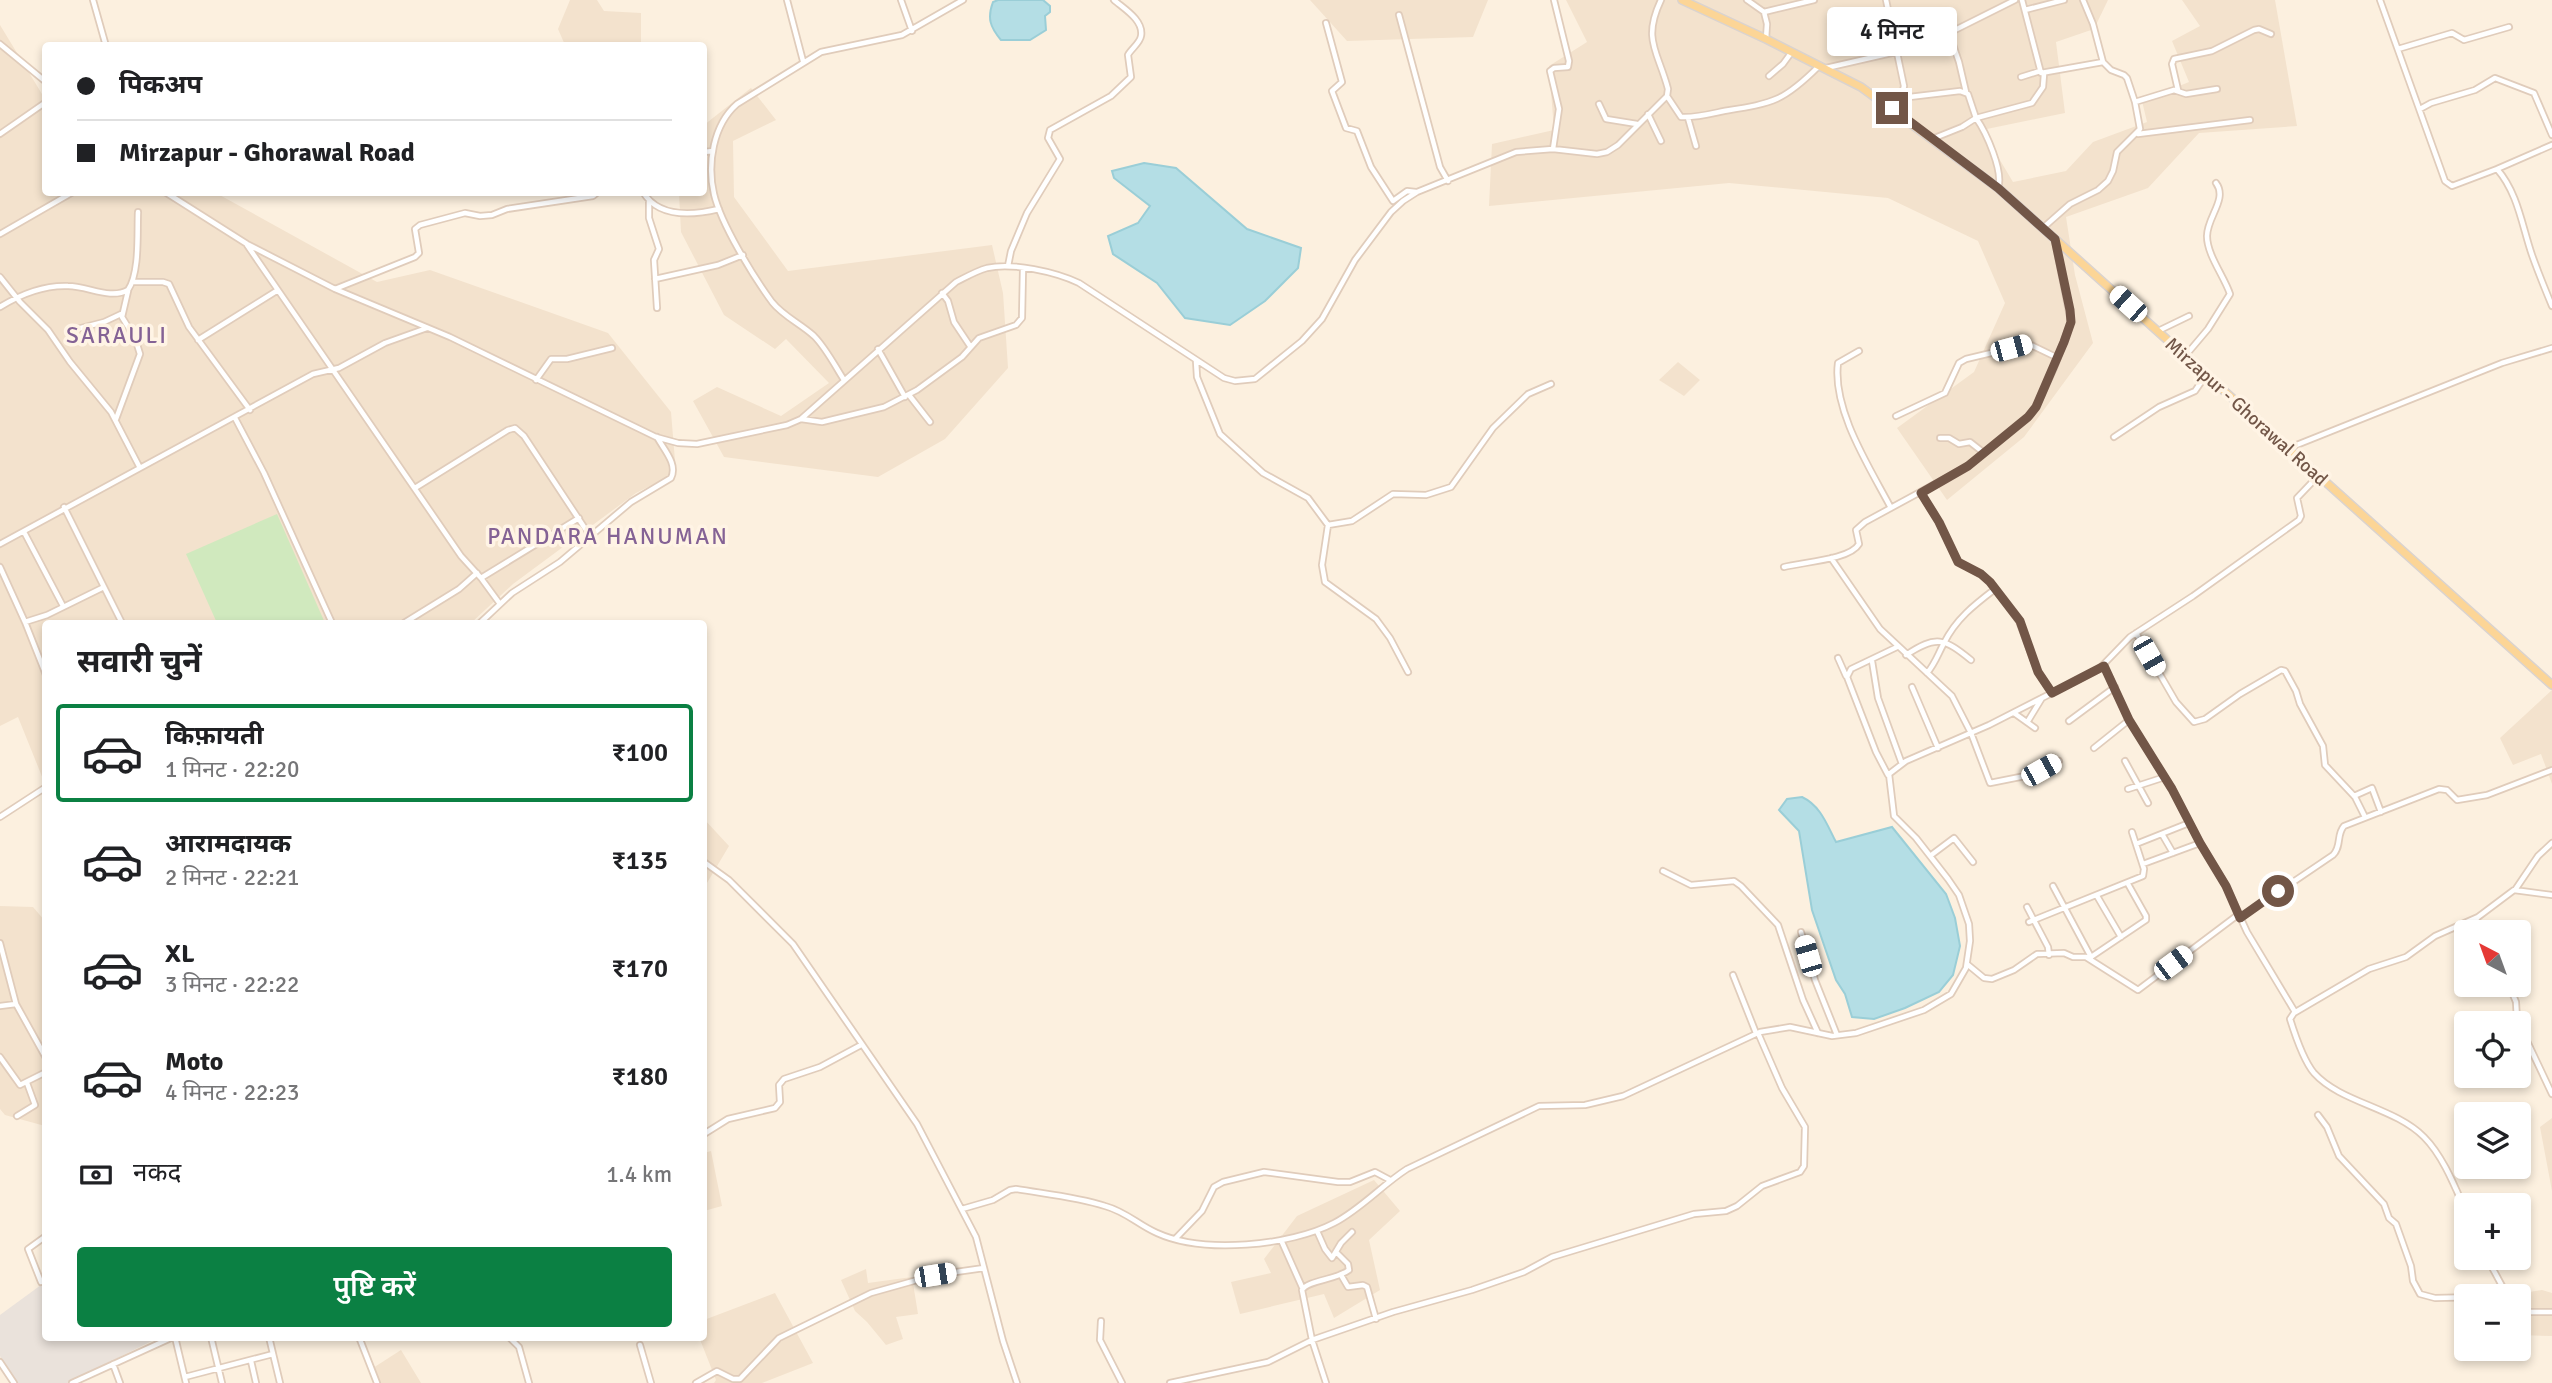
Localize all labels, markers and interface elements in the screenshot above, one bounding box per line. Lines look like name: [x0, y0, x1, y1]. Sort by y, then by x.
callout: 4 मिनट: [1827, 7, 1957, 56]
text: 4 मिनट: [1860, 17, 1924, 46]
text: पिकअप: [119, 69, 202, 101]
route end: [1876, 92, 1908, 124]
text: Mirzapur - Ghorawal Road: [119, 137, 415, 169]
car: [2106, 282, 2151, 326]
district label: SARAULI: [66, 321, 168, 350]
car: [1988, 332, 2035, 364]
street label: Mirzapur - Ghorawal Road: [2160, 332, 2333, 491]
district label: PANDARA HANUMAN: [487, 522, 729, 551]
car: [2130, 633, 2169, 679]
text: सवारी चुनें: [77, 642, 202, 681]
text: किफ़ायती: [165, 720, 264, 752]
icon: car: [81, 722, 144, 785]
text: ₹100: [612, 737, 668, 769]
car: [2018, 751, 2065, 789]
text: 1 मिनट · 22:20: [165, 755, 300, 784]
text: आरामदायक: [165, 828, 291, 860]
icon: car: [81, 830, 144, 893]
text: ₹135: [612, 845, 668, 877]
text: 2 मिनट · 22:21: [165, 863, 300, 892]
route start: [2262, 875, 2294, 907]
north arrow: [2454, 920, 2530, 998]
map controls: [2454, 920, 2531, 1361]
car: [1793, 933, 1824, 979]
icon: car: [81, 938, 144, 1001]
text: XL: [165, 938, 195, 970]
car: [2150, 942, 2197, 984]
text: ₹170: [612, 953, 668, 985]
text: 3 मिनट · 22:22: [165, 970, 300, 999]
button: locate: [2454, 1011, 2531, 1088]
icon: car: [81, 1046, 144, 1109]
text: Moto: [165, 1046, 223, 1078]
text: ₹180: [612, 1061, 668, 1093]
text: 4 मिनट · 22:23: [165, 1078, 300, 1107]
button: layers: [2454, 1102, 2531, 1179]
icon: cash: [77, 1156, 115, 1194]
text: नकद: [133, 1157, 181, 1189]
text: 1.4 km: [606, 1160, 672, 1189]
button: +: [2454, 1193, 2531, 1270]
button: पुष्टि करें: [77, 1247, 672, 1327]
car: [913, 1261, 958, 1289]
button: −: [2454, 1284, 2531, 1361]

